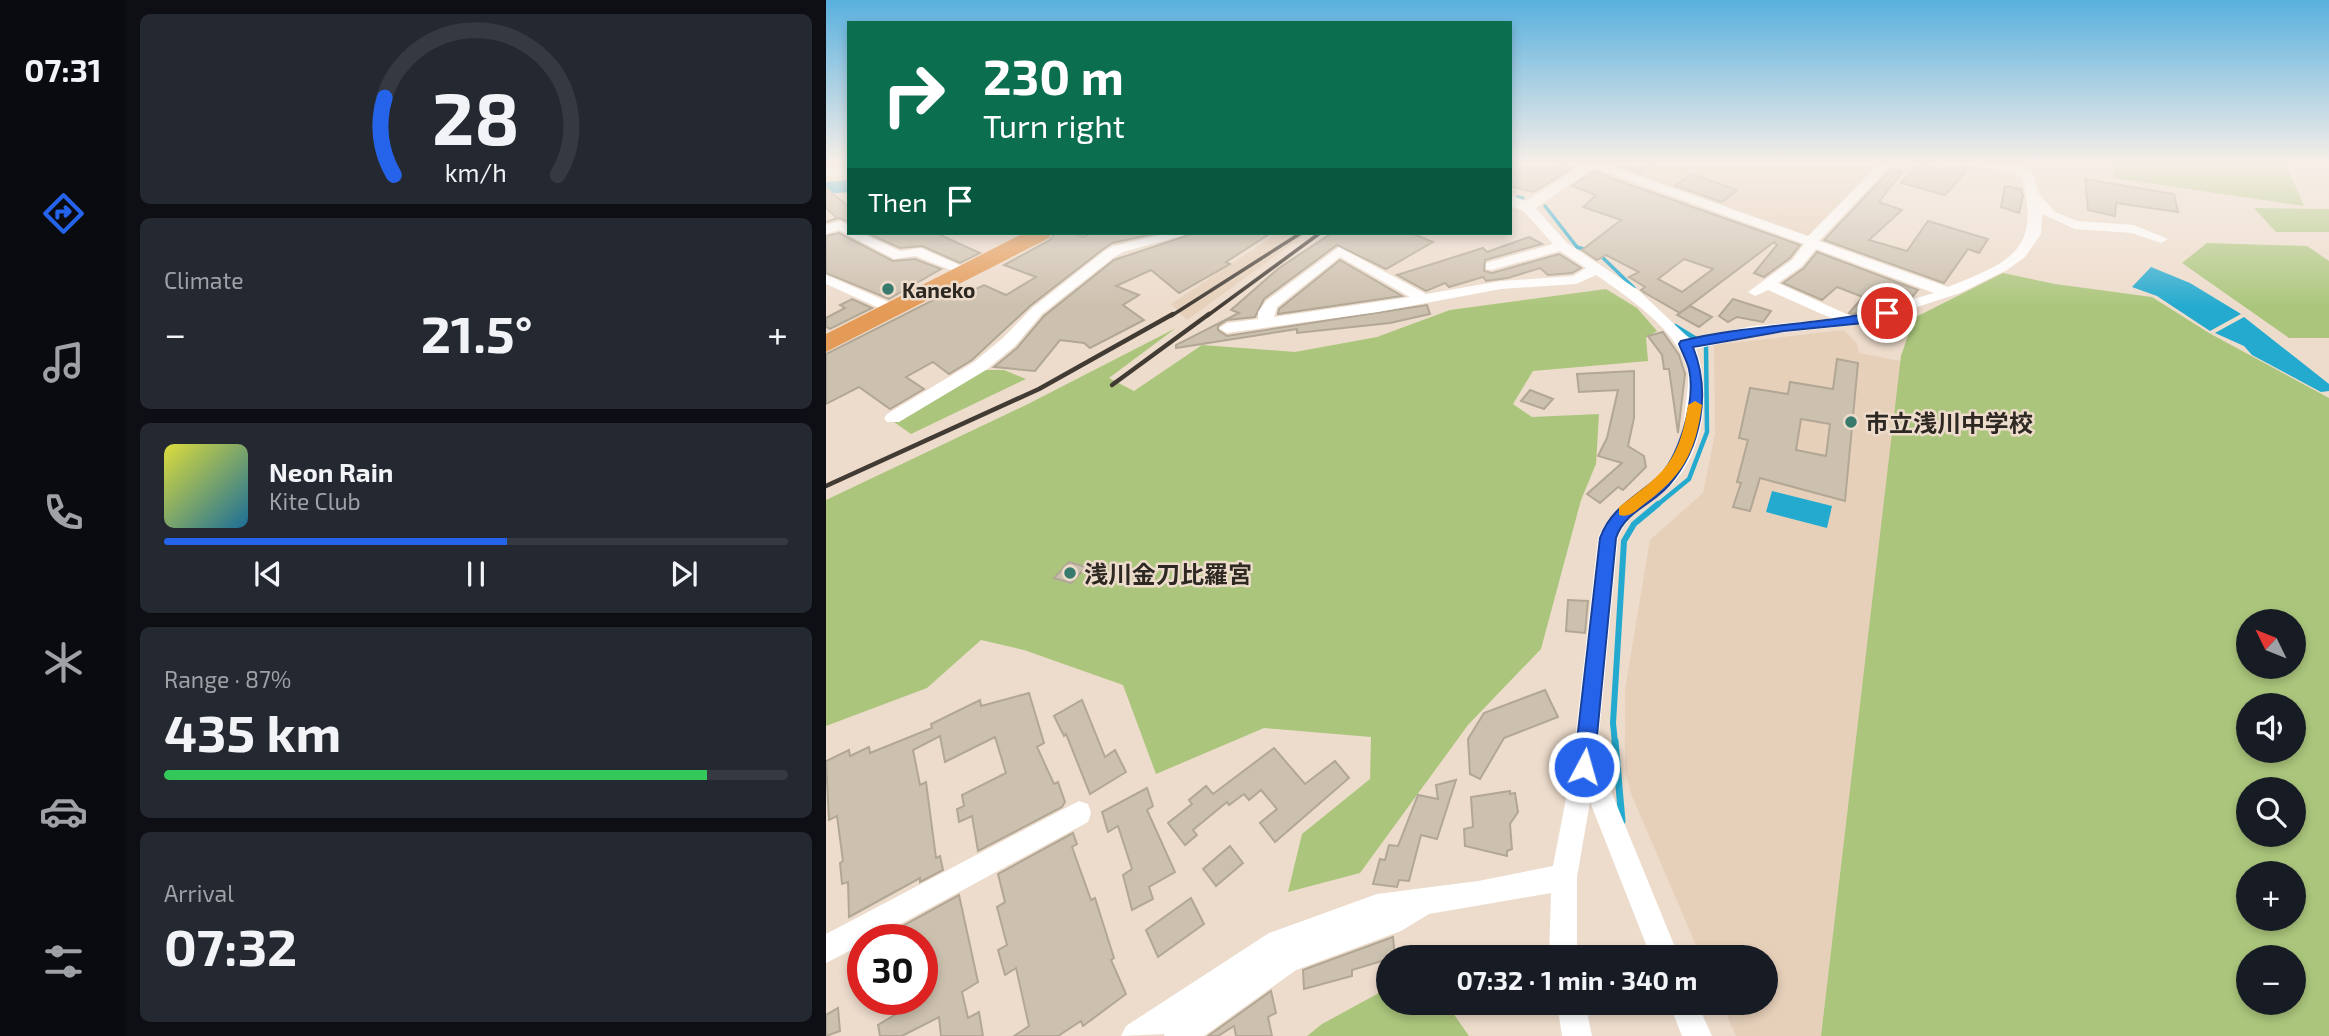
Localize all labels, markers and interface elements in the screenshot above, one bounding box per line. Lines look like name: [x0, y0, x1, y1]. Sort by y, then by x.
text: 230 m: [983, 46, 1124, 105]
icon: right: [868, 49, 959, 140]
text: 07:31: [24, 50, 102, 88]
text: 28: [432, 73, 520, 161]
text: Turn right: [983, 106, 1125, 144]
text: km/h: [445, 157, 507, 187]
icon: arrive: [941, 182, 979, 220]
text: Then: [868, 186, 927, 217]
icon: directions: [39, 189, 88, 238]
text: Climate: [164, 266, 244, 294]
place label: Kaneko: [902, 277, 976, 302]
marker: Kaneko: [880, 281, 896, 297]
pin: [1857, 283, 1917, 343]
icon: arrive: [1868, 294, 1906, 332]
text: 21.5°: [421, 301, 533, 363]
text: −: [164, 310, 186, 356]
text: +: [767, 310, 788, 356]
icon: music: [39, 338, 88, 387]
place label: 市立浅川中学校: [1865, 408, 2033, 437]
marker: 市立浅川中学校: [1843, 414, 1859, 430]
text: Neon Rain: [269, 456, 393, 487]
text: Kite Club: [269, 487, 361, 515]
icon: phone: [39, 488, 88, 537]
icon: previous: [249, 555, 287, 593]
icon: pause: [457, 555, 495, 593]
icon: next: [665, 555, 703, 593]
place label: 浅川金刀比羅宮: [1084, 559, 1252, 588]
marker: 浅川金刀比羅宮: [1062, 565, 1078, 581]
north arrow: [2236, 609, 2306, 679]
map controls: [2236, 609, 2306, 1015]
icon: climate: [39, 638, 88, 687]
text: Range · 87%: [164, 665, 291, 693]
button: sound: [2236, 693, 2306, 763]
text: 435 km: [164, 700, 341, 762]
position arrow: [1547, 730, 1621, 804]
button: search: [2236, 777, 2306, 847]
icon: car: [39, 787, 88, 836]
button: +: [2236, 861, 2306, 931]
text: Arrival: [164, 879, 234, 907]
text: 07:32: [164, 914, 297, 976]
speed limit sign: 30: [847, 924, 938, 1015]
icon: filters: [39, 937, 88, 986]
button: −: [2236, 945, 2306, 1015]
text: 07:32 · 1 min · 340 m: [1457, 964, 1697, 995]

